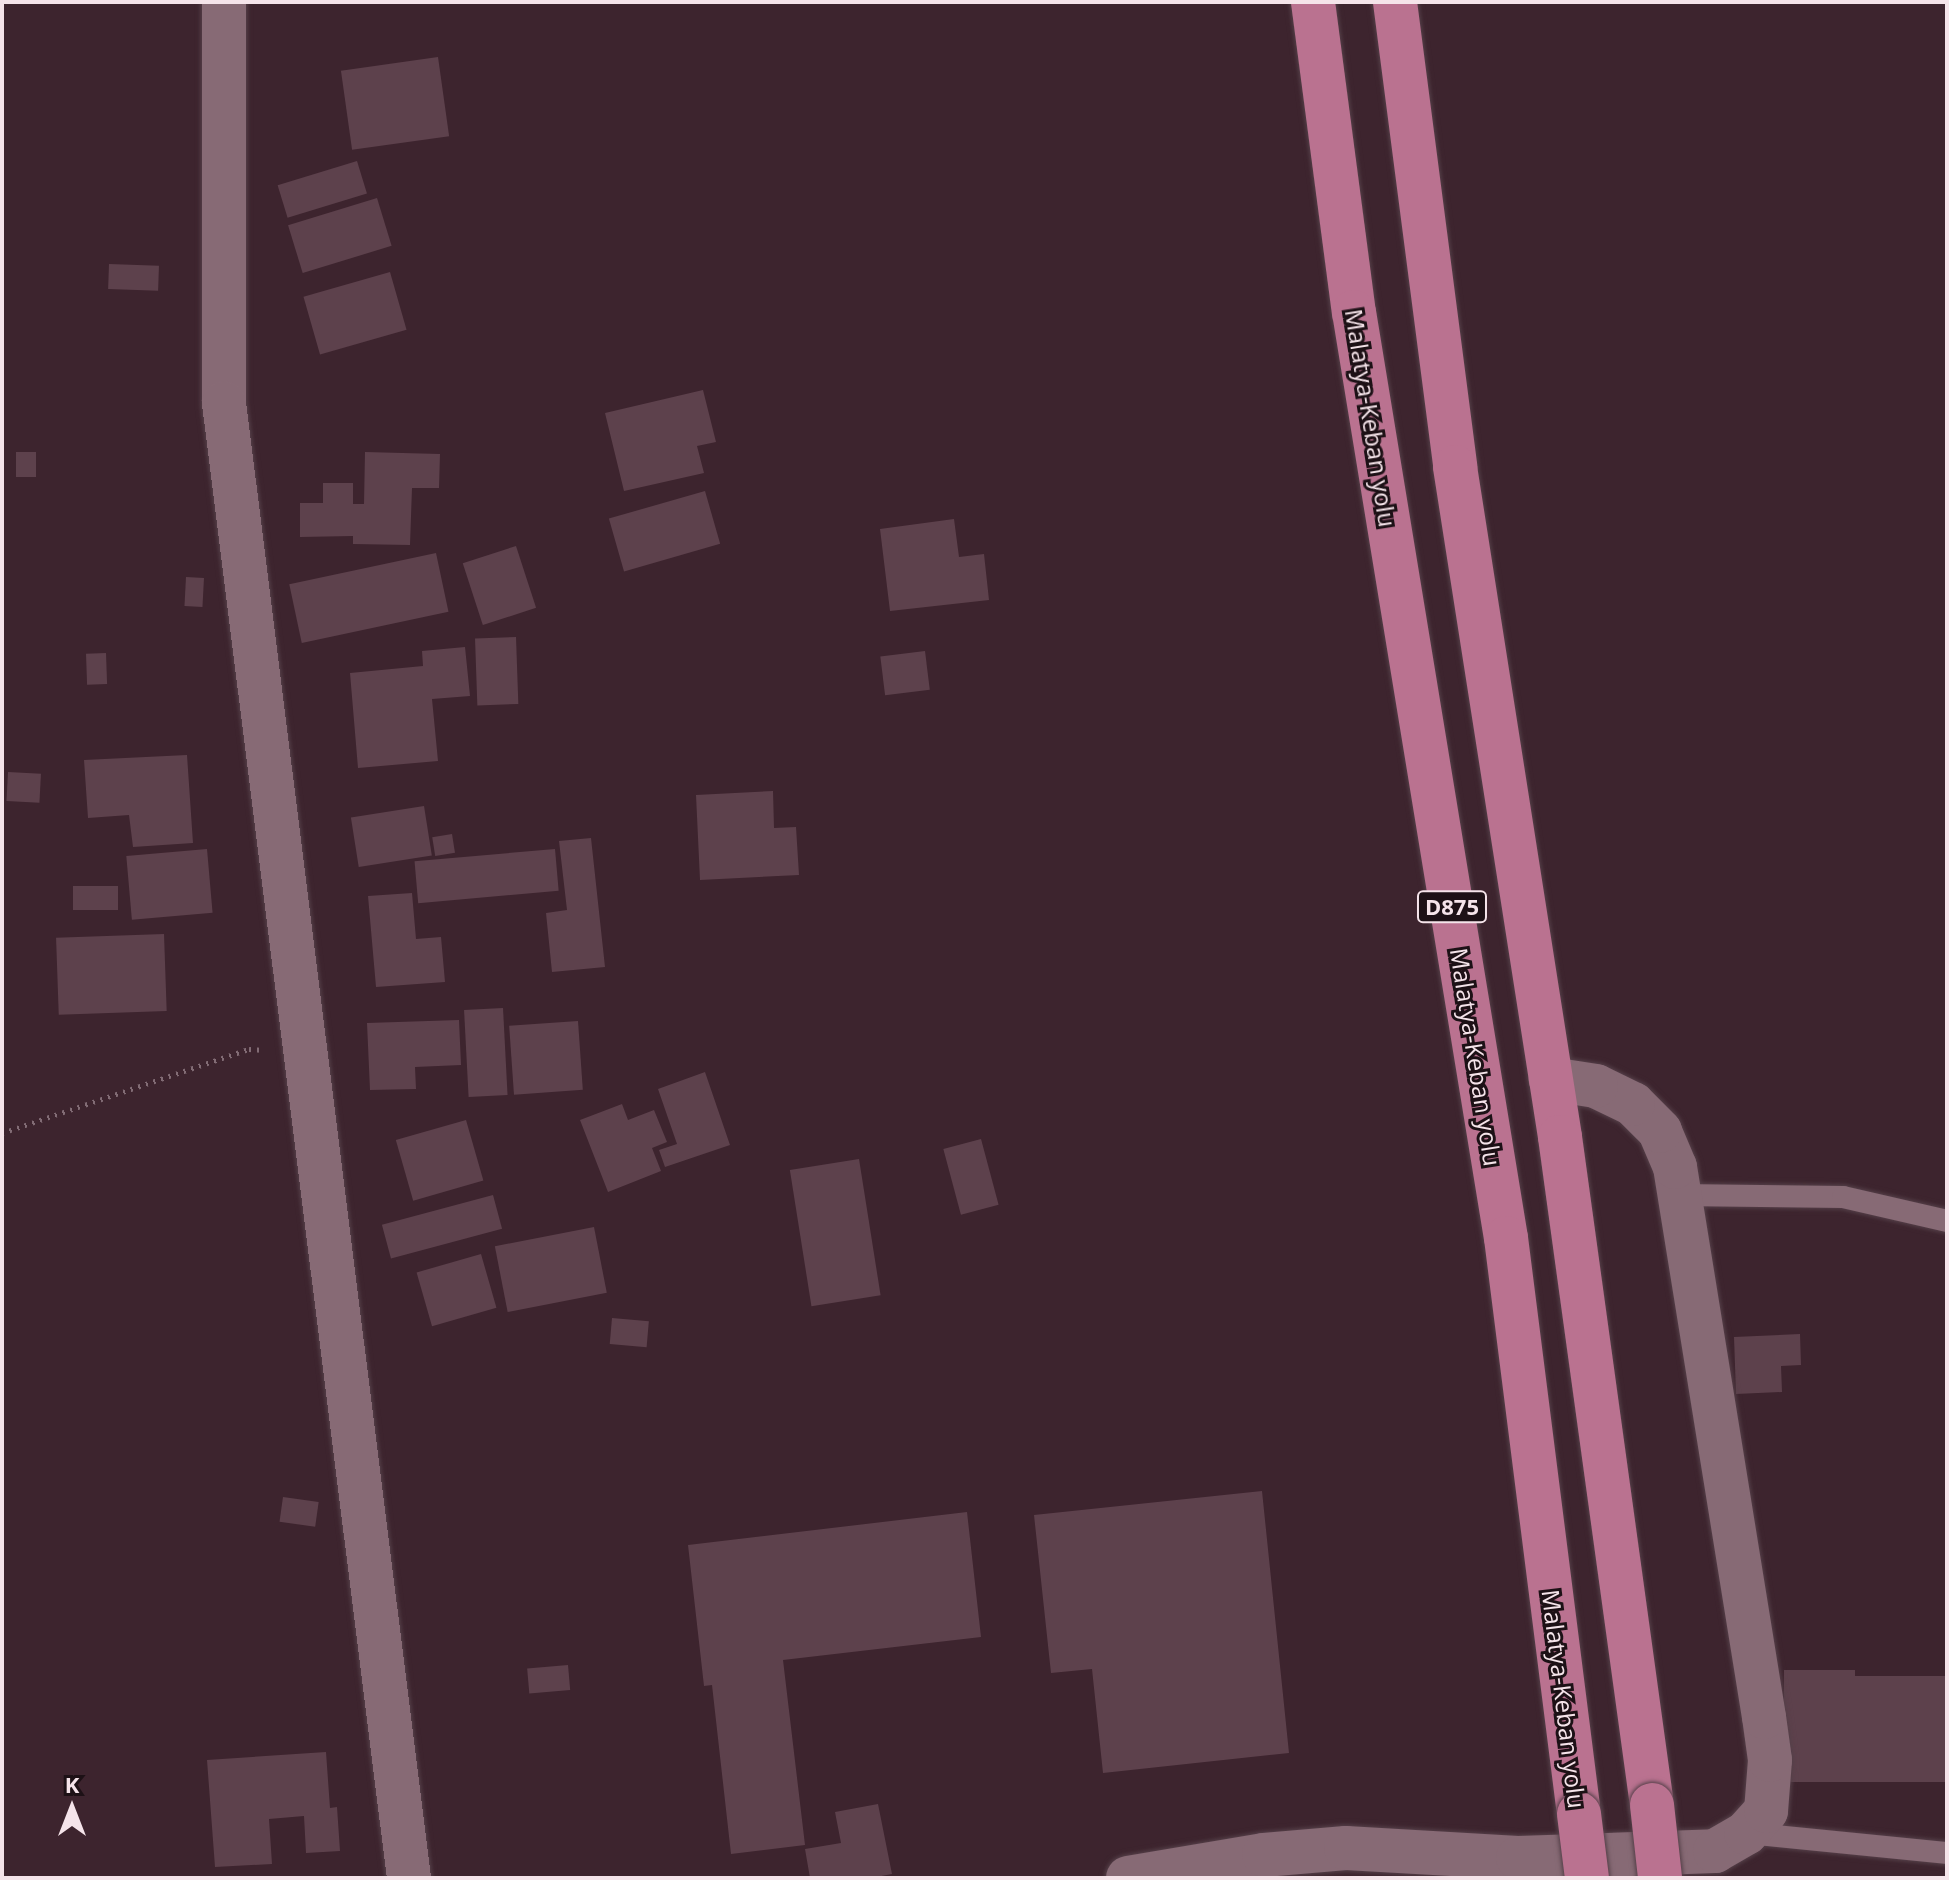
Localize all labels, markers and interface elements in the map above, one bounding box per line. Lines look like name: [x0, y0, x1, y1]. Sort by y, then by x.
street label: Malatya-Keban yolu: [1340, 307, 1402, 529]
road number: D875: [1416, 889, 1488, 925]
street label: Malatya-Keban yolu: [1445, 946, 1507, 1168]
street label: Malatya-Keban yolu: [1536, 1588, 1592, 1810]
north arrow: [32, 1768, 112, 1848]
text: K: [65, 1769, 79, 1799]

